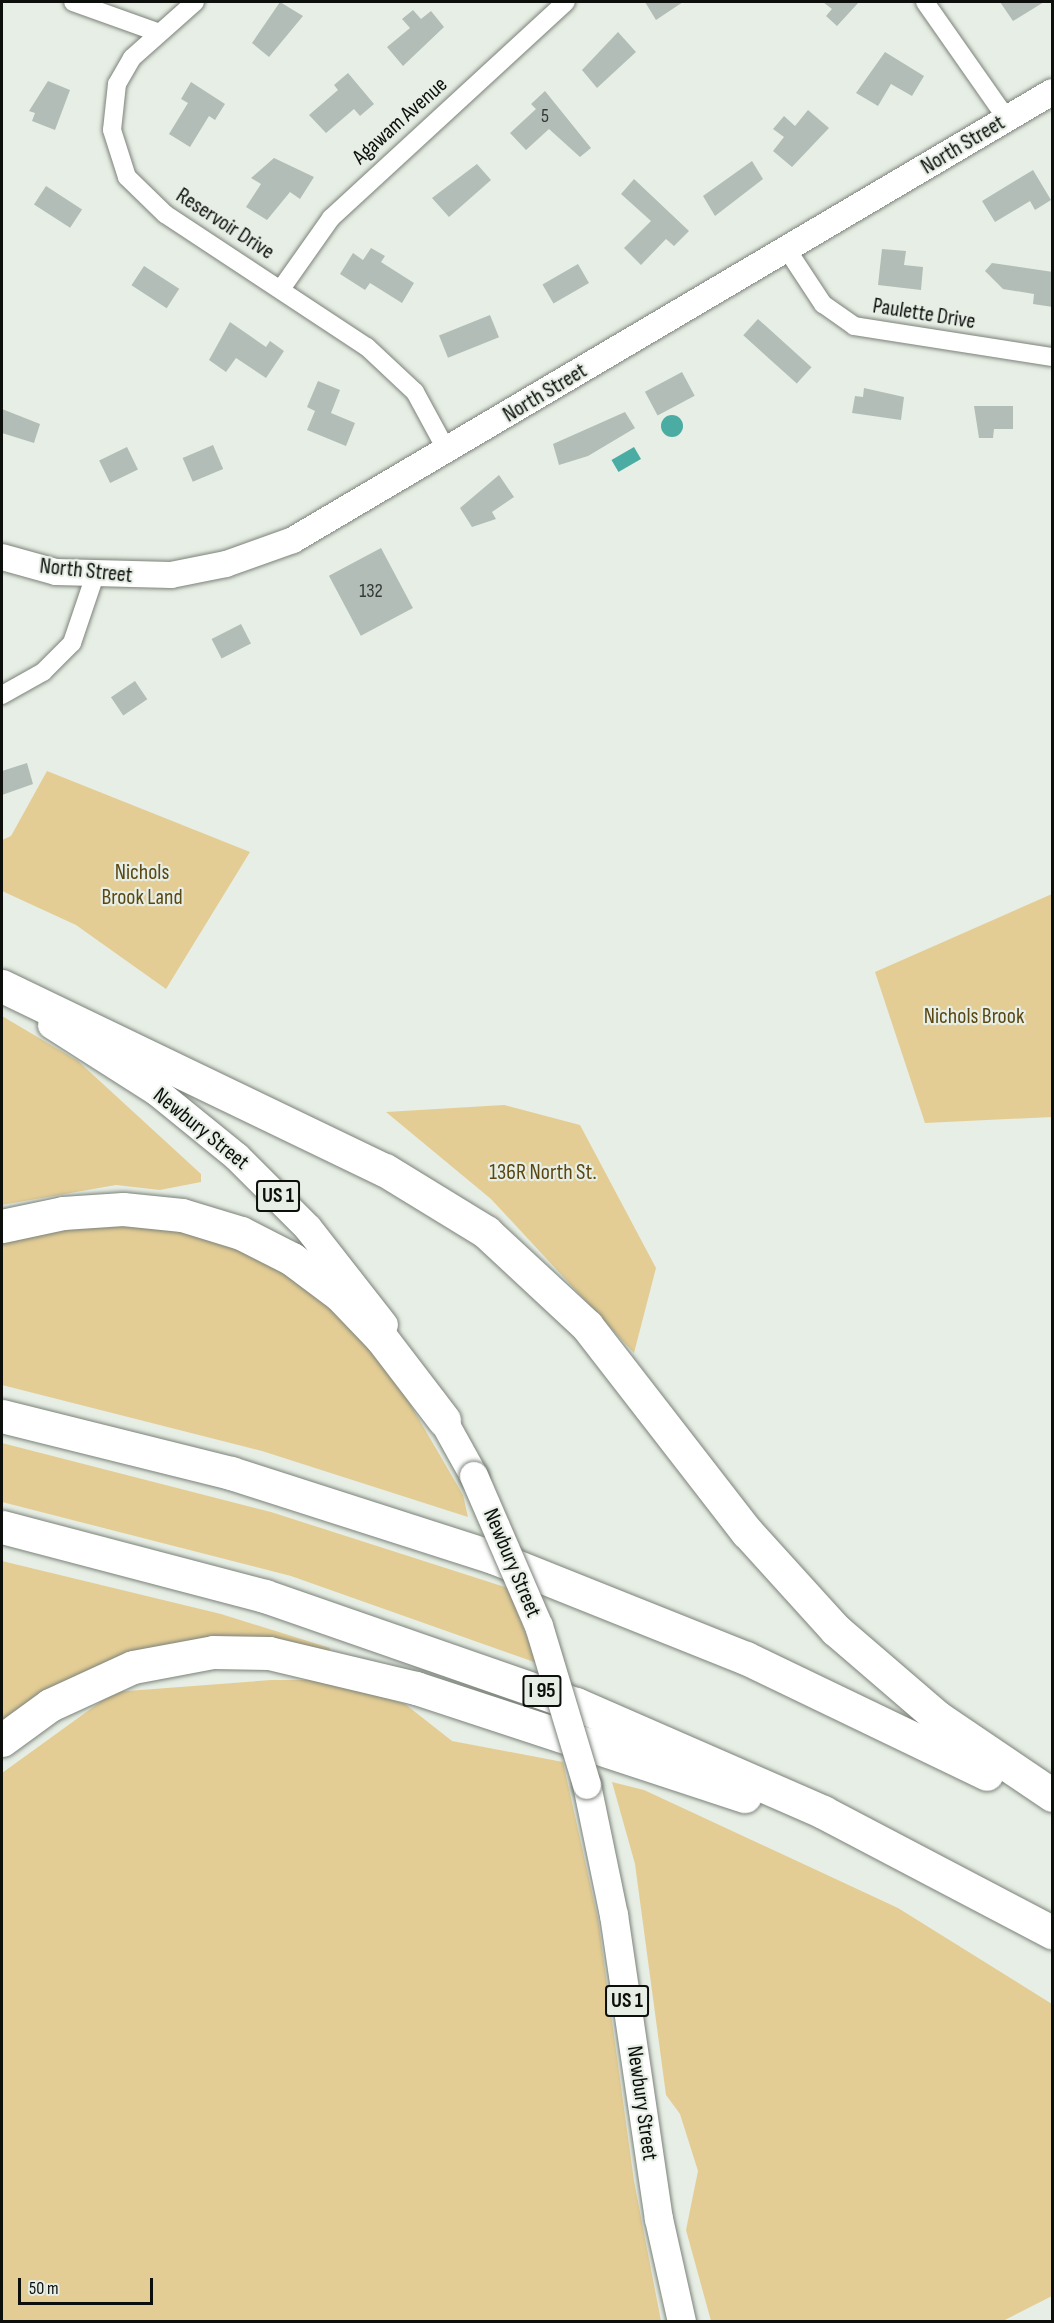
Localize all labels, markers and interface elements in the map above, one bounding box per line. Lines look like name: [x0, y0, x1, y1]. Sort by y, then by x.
street label: Agawam Avenue: [347, 72, 453, 170]
house number: 5: [541, 104, 549, 128]
street label: North Street: [916, 110, 1010, 180]
street label: Reservoir Drive: [171, 182, 279, 266]
street label: Paulette Drive: [871, 293, 977, 335]
street label: North Street: [498, 358, 592, 428]
street label: North Street: [38, 553, 134, 589]
house number: 132: [359, 579, 383, 603]
park label: Nichols Brook Land: [101, 859, 183, 910]
park label: Nichols Brook: [924, 1004, 1024, 1030]
street label: Newbury Street: [148, 1082, 254, 1176]
park label: 136R North St.: [489, 1160, 597, 1186]
road number: US 1: [256, 1178, 300, 1214]
street label: Newbury Street: [477, 1505, 547, 1621]
road number: I 95: [521, 1673, 563, 1709]
road number: US 1: [604, 1983, 650, 2019]
street label: Newbury Street: [621, 2044, 663, 2162]
scale bar: [21, 2266, 156, 2304]
text: 50 m: [29, 2278, 59, 2299]

